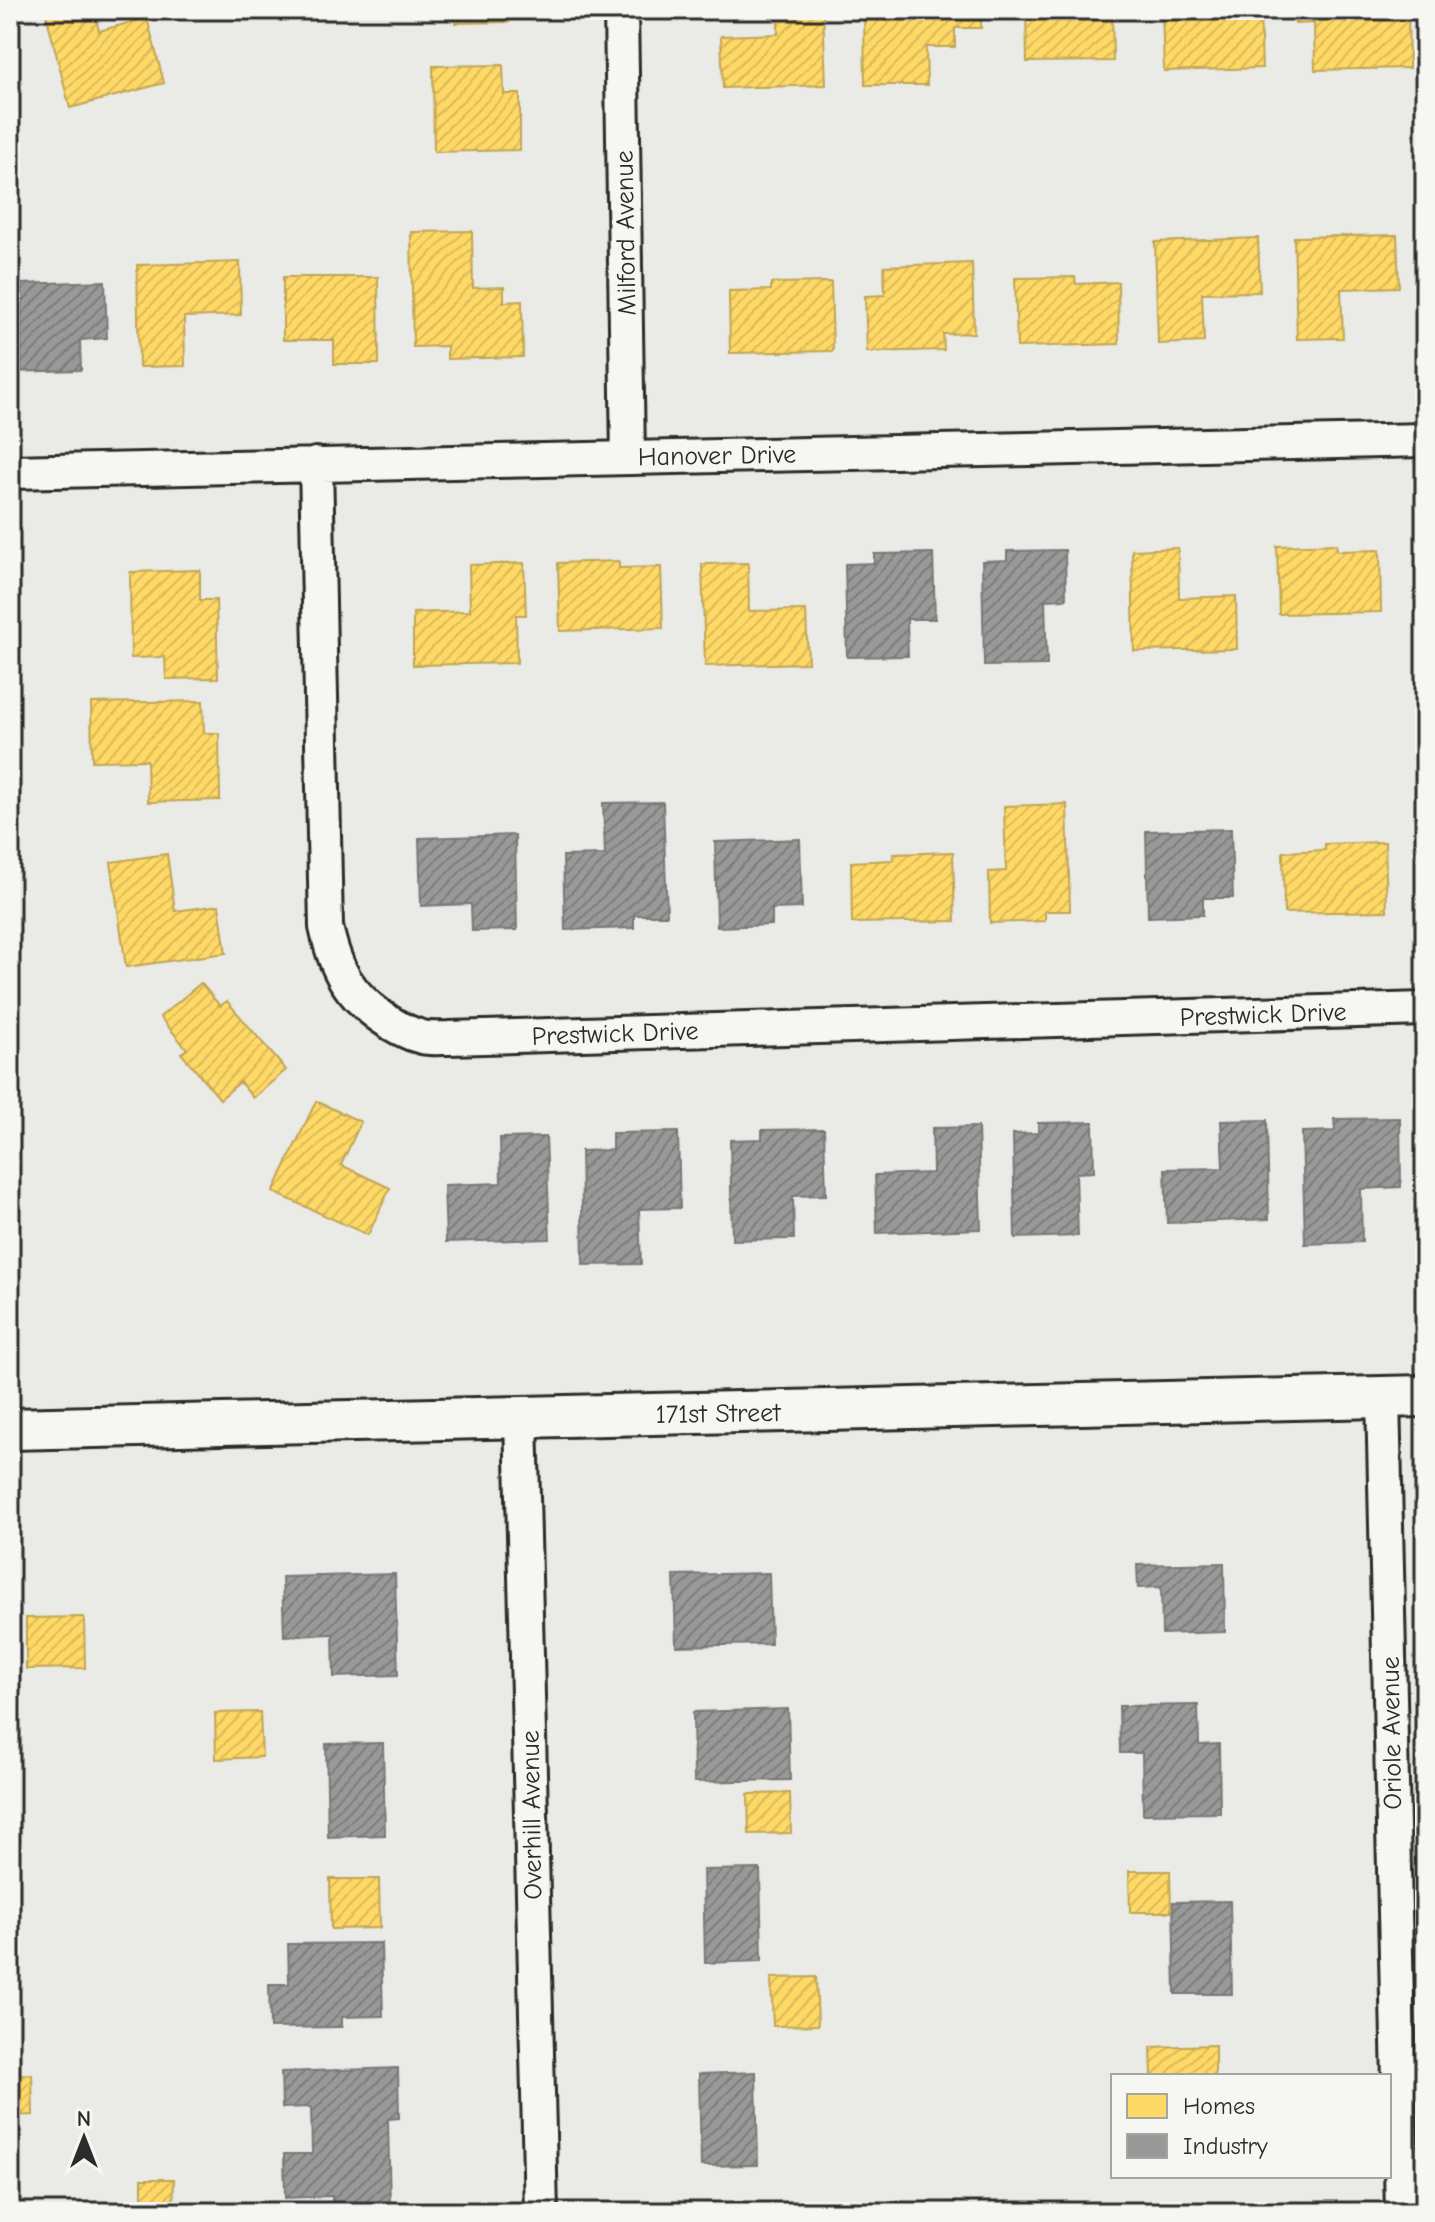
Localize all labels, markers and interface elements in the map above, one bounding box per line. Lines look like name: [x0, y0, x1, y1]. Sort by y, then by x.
street label: Milford Avenue: [610, 150, 642, 316]
street label: Hanover Drive: [638, 440, 796, 472]
street label: Prestwick Drive: [1179, 997, 1347, 1033]
street label: Prestwick Drive: [531, 1016, 699, 1052]
street label: 171st Street: [655, 1398, 782, 1430]
street label: Oriole Avenue: [1376, 1656, 1408, 1810]
street label: Overhill Avenue: [516, 1730, 548, 1900]
legend: [1111, 2074, 1391, 2178]
text: Homes: [1183, 2092, 1255, 2120]
north arrow: [44, 2098, 124, 2178]
text: N: [77, 2106, 91, 2132]
text: Industry: [1183, 2132, 1268, 2160]

